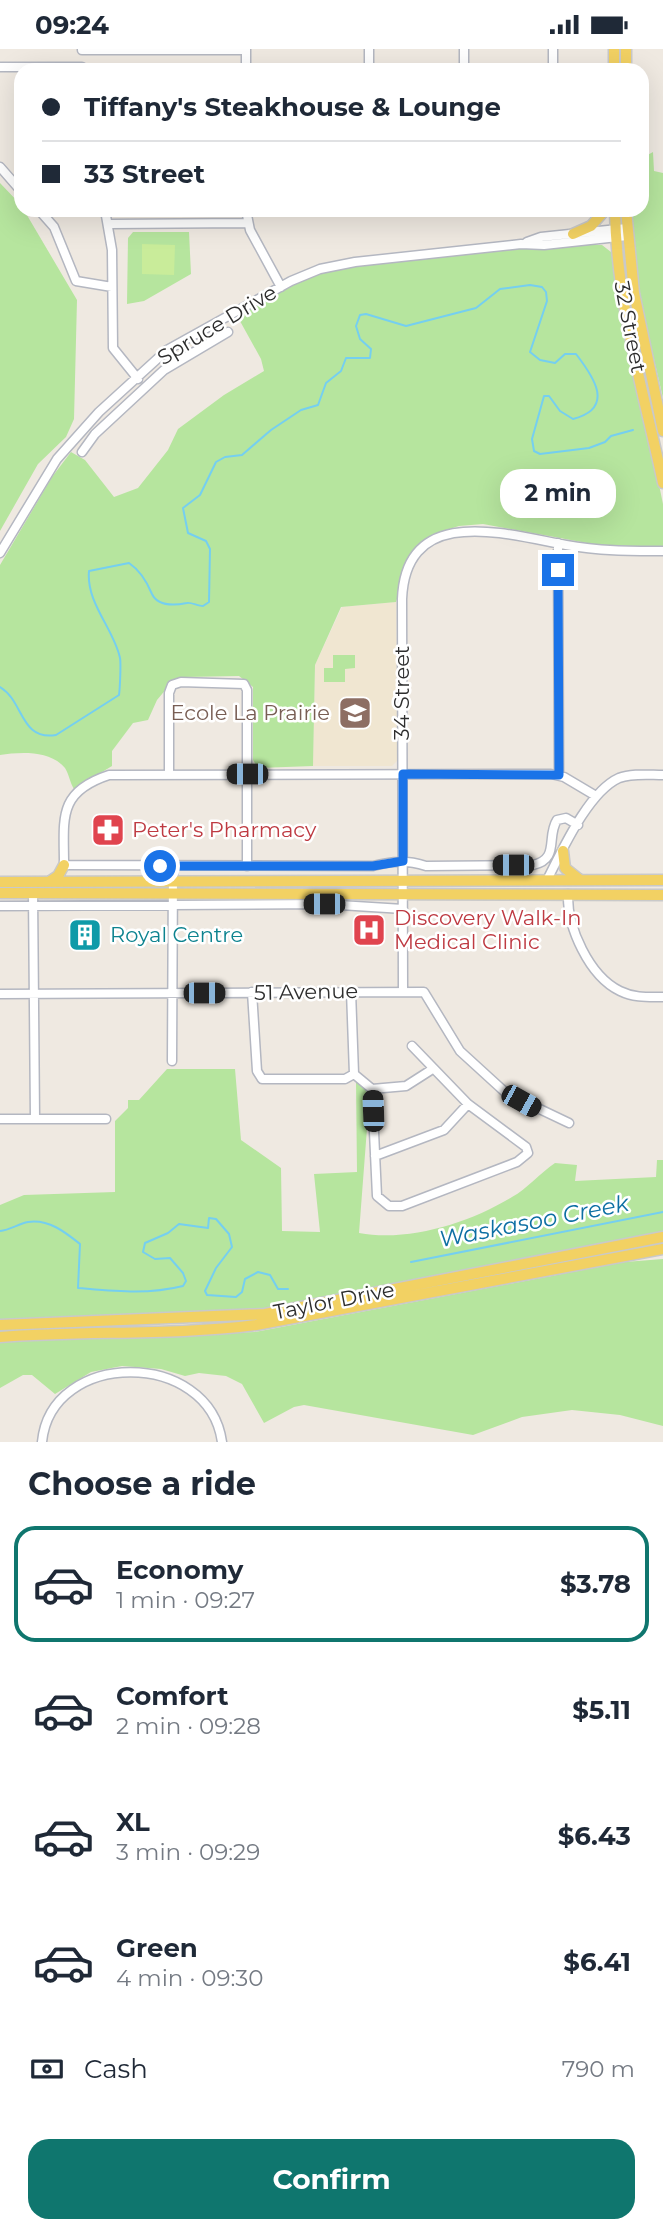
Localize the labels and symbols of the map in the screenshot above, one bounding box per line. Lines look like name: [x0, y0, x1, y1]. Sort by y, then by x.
street label: Spruce Drive: [153, 279, 281, 370]
street label: 32 Street: [609, 279, 652, 375]
callout: 2 min: [500, 469, 616, 517]
route end: [542, 554, 574, 586]
street label: 34 Street: [389, 646, 414, 740]
school or university icon: Ecole La Prairie: [336, 694, 374, 732]
place label: Ecole La Prairie: [170, 700, 330, 725]
car: [227, 764, 269, 785]
pharmacy icon: Peter's Pharmacy: [89, 811, 127, 849]
place label: Peter's Pharmacy: [132, 817, 317, 842]
route start: [144, 850, 176, 882]
car: [493, 855, 535, 876]
car: [304, 894, 346, 915]
place label: Discovery Walk-In Medical Clinic: [394, 905, 582, 954]
hospital icon: Discovery Walk-In Medical Clinic: [350, 911, 388, 949]
building icon: Royal Centre: [66, 916, 104, 954]
place label: Royal Centre: [110, 922, 243, 947]
street label: 51 Avenue: [254, 978, 358, 1005]
car: [184, 983, 226, 1004]
car: [498, 1082, 545, 1120]
car: [362, 1090, 385, 1132]
water label: Waskasoo Creek: [437, 1189, 632, 1253]
street label: Taylor Drive: [271, 1277, 396, 1324]

